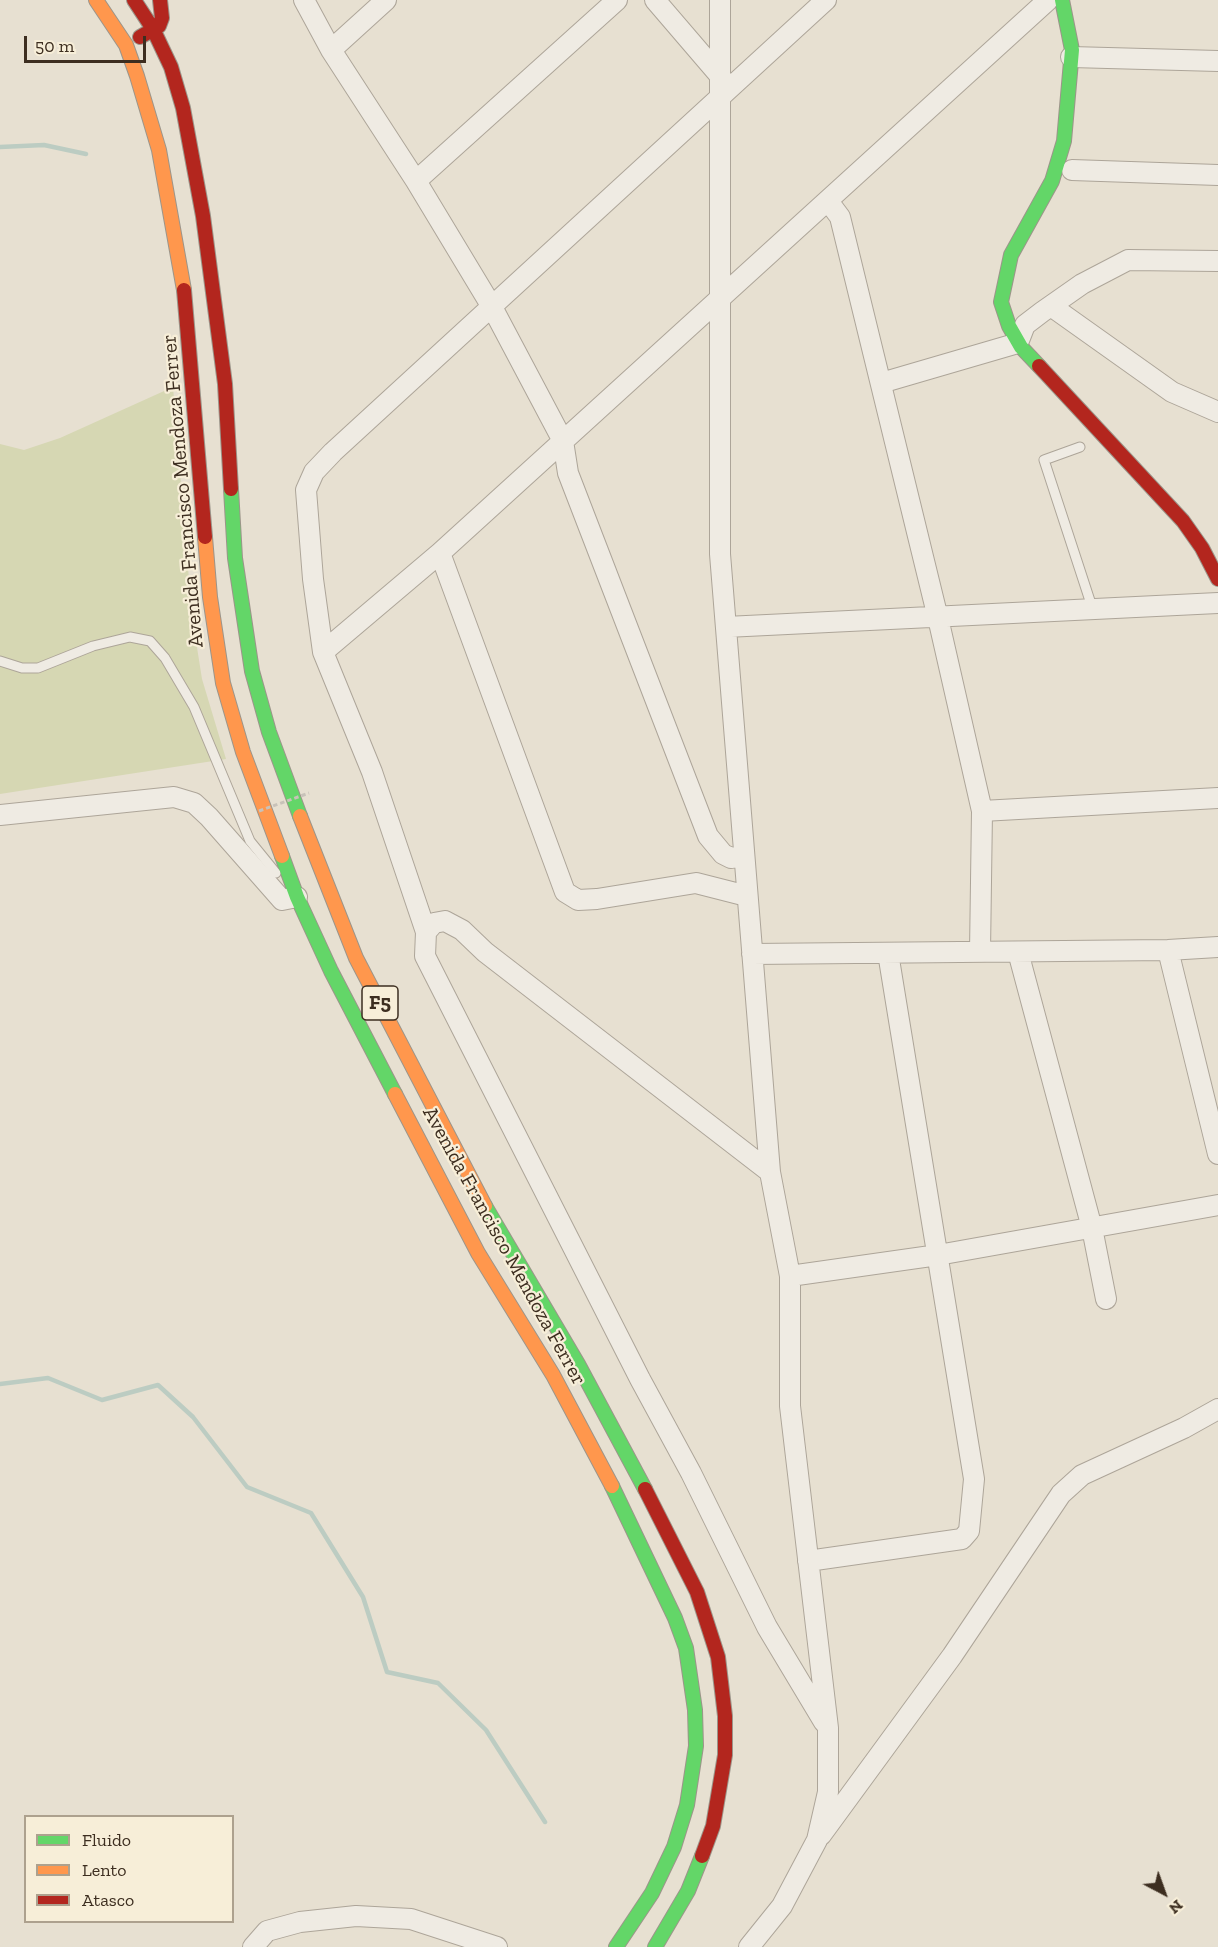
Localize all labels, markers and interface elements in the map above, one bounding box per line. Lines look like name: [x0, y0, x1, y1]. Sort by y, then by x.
scale bar: [27, 24, 148, 62]
text: 50 m: [35, 35, 74, 57]
street label: Avenida Francisco Mendoza Ferrer: [157, 333, 209, 649]
road number: F5: [362, 986, 398, 1020]
street label: Avenida Francisco Mendoza Ferrer: [417, 1102, 591, 1390]
legend: [24, 1815, 234, 1923]
text: Fluido: [82, 1829, 131, 1851]
text: Lento: [82, 1859, 127, 1881]
north arrow: [1134, 1863, 1194, 1923]
text: Atasco: [82, 1889, 134, 1911]
text: N: [1165, 1896, 1187, 1918]

